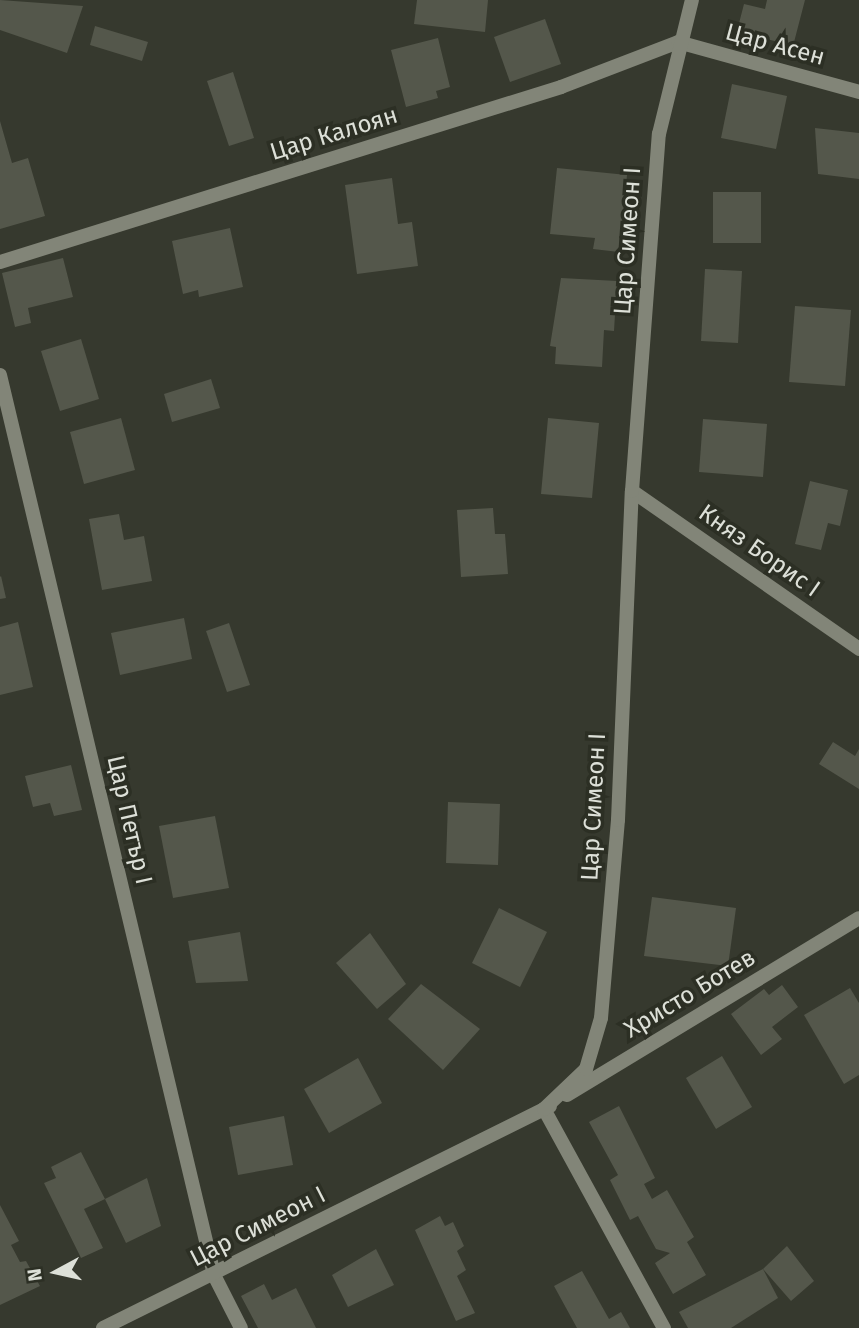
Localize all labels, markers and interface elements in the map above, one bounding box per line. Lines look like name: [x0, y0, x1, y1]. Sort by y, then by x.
street label: Цар Асен: [722, 18, 828, 72]
street label: Цар Калоян: [267, 101, 401, 167]
street label: Цар Симеон I: [608, 166, 648, 316]
street label: Княз Борис I: [693, 499, 825, 603]
street label: Цар Симеон I: [576, 732, 612, 882]
street label: Цар Петър I: [100, 753, 158, 887]
street label: Христо Ботев: [619, 944, 761, 1044]
street label: Цар Симеон I: [186, 1181, 330, 1273]
north arrow: [21, 1237, 91, 1307]
text: N: [22, 1267, 47, 1283]

